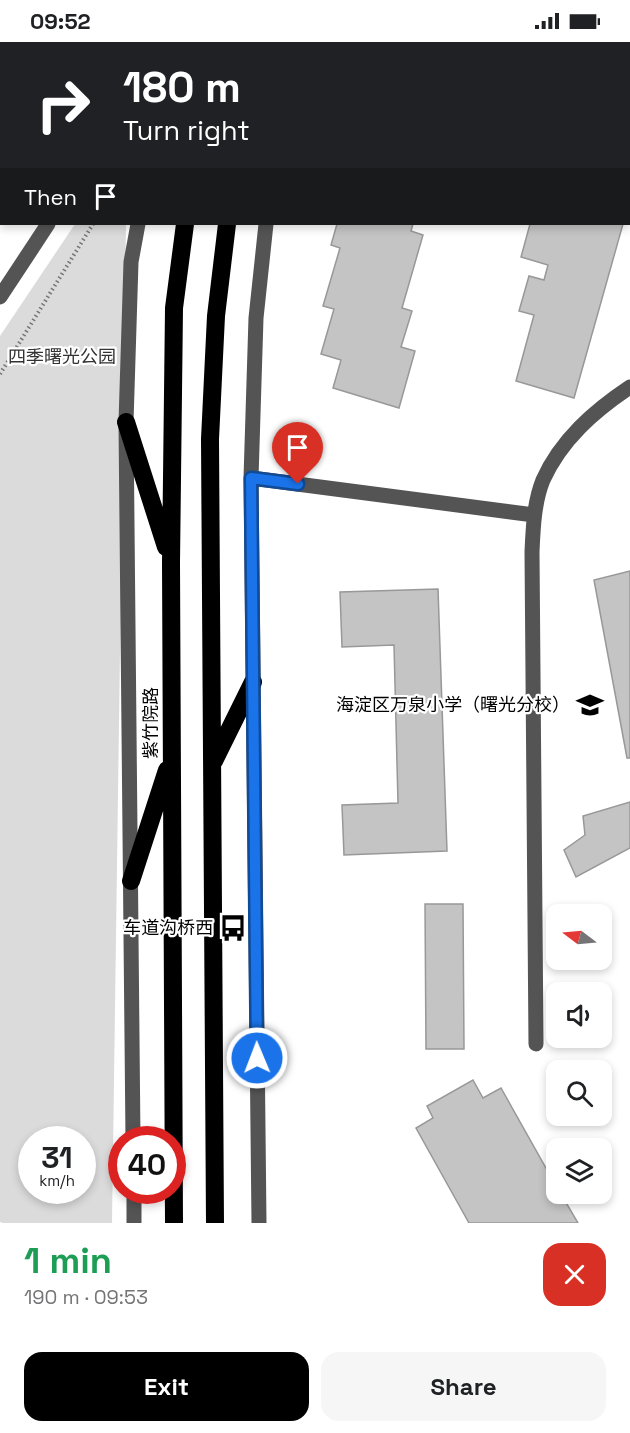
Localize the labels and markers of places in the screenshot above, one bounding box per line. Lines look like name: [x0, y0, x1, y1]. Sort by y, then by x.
pin: [272, 422, 323, 484]
school or university icon: 海淀区万泉小学（曙光分校）: [575, 690, 605, 720]
place label: 海淀区万泉小学（曙光分校）: [336, 693, 570, 716]
bus stop icon: 车道沟桥西: [218, 913, 248, 943]
place label: 车道沟桥西: [123, 916, 213, 939]

